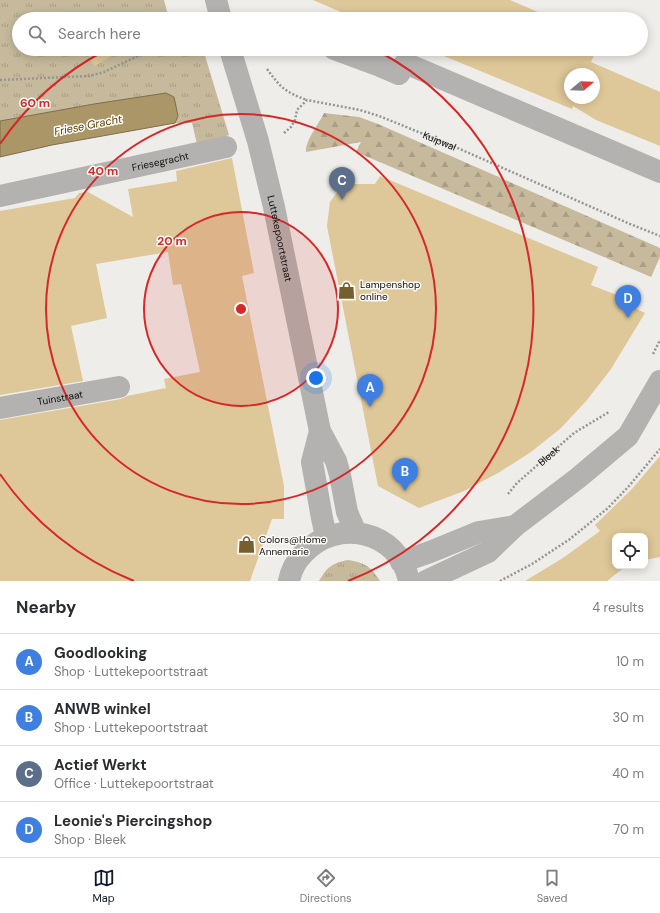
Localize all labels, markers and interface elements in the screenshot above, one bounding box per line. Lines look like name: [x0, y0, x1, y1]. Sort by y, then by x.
search box: [12, 12, 648, 56]
icon: search: [26, 23, 48, 45]
text: Search here: [58, 24, 141, 44]
north arrow: [564, 68, 600, 104]
text: 60 m: [20, 95, 50, 111]
water label: Friese Gracht: [53, 111, 124, 138]
street label: Kuipwal: [421, 128, 458, 154]
street label: Friesegracht: [131, 149, 190, 174]
text: 40 m: [88, 163, 118, 179]
pin: C: [329, 167, 355, 200]
street label: Luttekepoortstraat: [264, 194, 295, 283]
text: 20 m: [157, 233, 187, 249]
place label: Lampenshop online: [360, 278, 420, 303]
shop icon: Lampenshop online: [337, 280, 357, 300]
pin: D: [615, 285, 641, 318]
centre of rings: [234, 302, 248, 316]
your location: [306, 368, 326, 388]
pin: A: [357, 374, 383, 407]
street label: Tuinstraat: [36, 387, 84, 408]
street label: Bleek: [535, 443, 562, 469]
pin: B: [392, 458, 418, 491]
place label: Colors@Home Annemarie: [259, 533, 327, 558]
map controls: [612, 533, 648, 569]
button: locate: [612, 533, 648, 569]
shop icon: Colors@Home Annemarie: [236, 535, 256, 555]
text: Nearby: [16, 596, 76, 618]
text: 4 results: [592, 599, 644, 616]
text: Goodlooking: [54, 643, 147, 663]
text: A: [24, 653, 34, 670]
text: 10 m: [616, 653, 644, 670]
text: Shop · Luttekepoortstraat: [54, 663, 208, 680]
text: ANWB winkel: [54, 699, 151, 719]
text: B: [25, 709, 33, 726]
text: 30 m: [612, 709, 644, 726]
text: Shop · Luttekepoortstraat: [54, 719, 208, 736]
text: Actief Werkt: [54, 755, 147, 775]
text: C: [24, 765, 34, 782]
text: 40 m: [612, 765, 644, 782]
text: Office · Luttekepoortstraat: [54, 775, 214, 792]
text: Leonie's Piercingshop: [54, 811, 212, 831]
text: D: [24, 821, 34, 838]
text: 70 m: [613, 821, 644, 838]
text: Shop · Bleek: [54, 831, 126, 848]
tab: Map: [93, 867, 115, 905]
tab: Directions: [300, 867, 352, 905]
tab: Saved: [537, 867, 567, 905]

